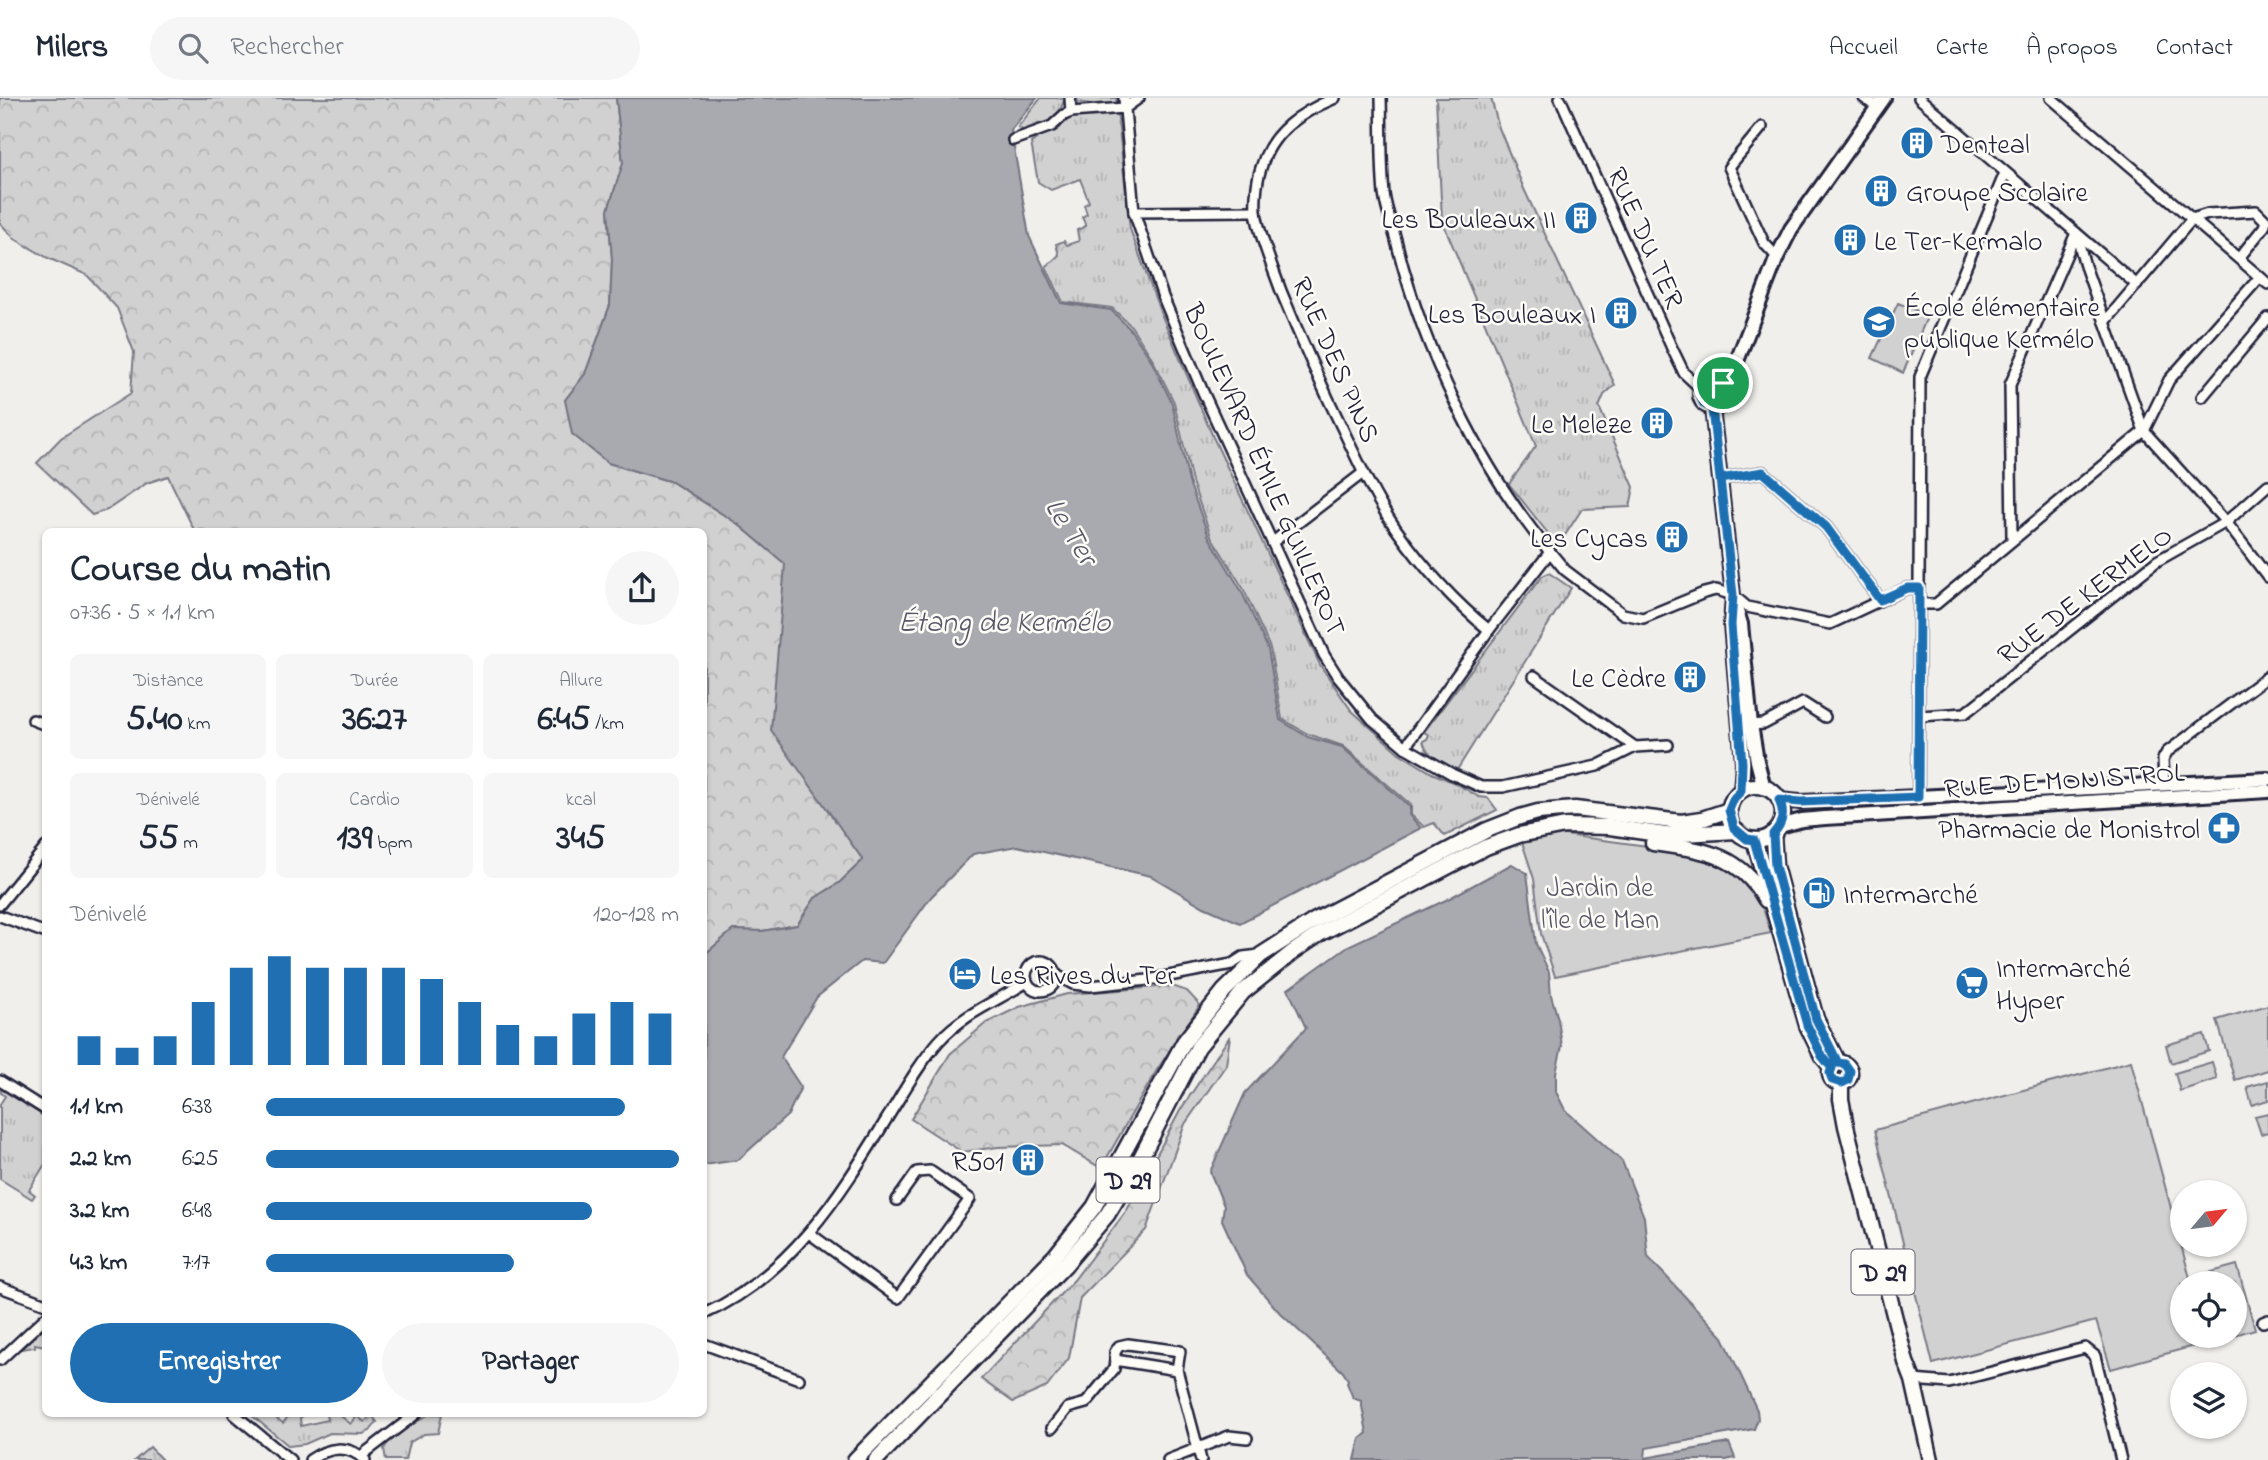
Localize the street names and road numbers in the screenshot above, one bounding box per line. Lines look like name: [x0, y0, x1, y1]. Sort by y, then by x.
street label: RUE DU TER: [1594, 161, 1693, 316]
street label: RUE DES PINS: [1279, 271, 1389, 450]
street label: BOULEVARD ÉMILE GUILLEROT: [1170, 297, 1355, 643]
street label: RUE DE KERMELO: [1990, 517, 2182, 676]
street label: RUE DE MONISTROL: [1943, 754, 2187, 811]
road number: D 29: [1096, 1158, 1160, 1203]
road number: D 29: [1852, 1250, 1914, 1294]

